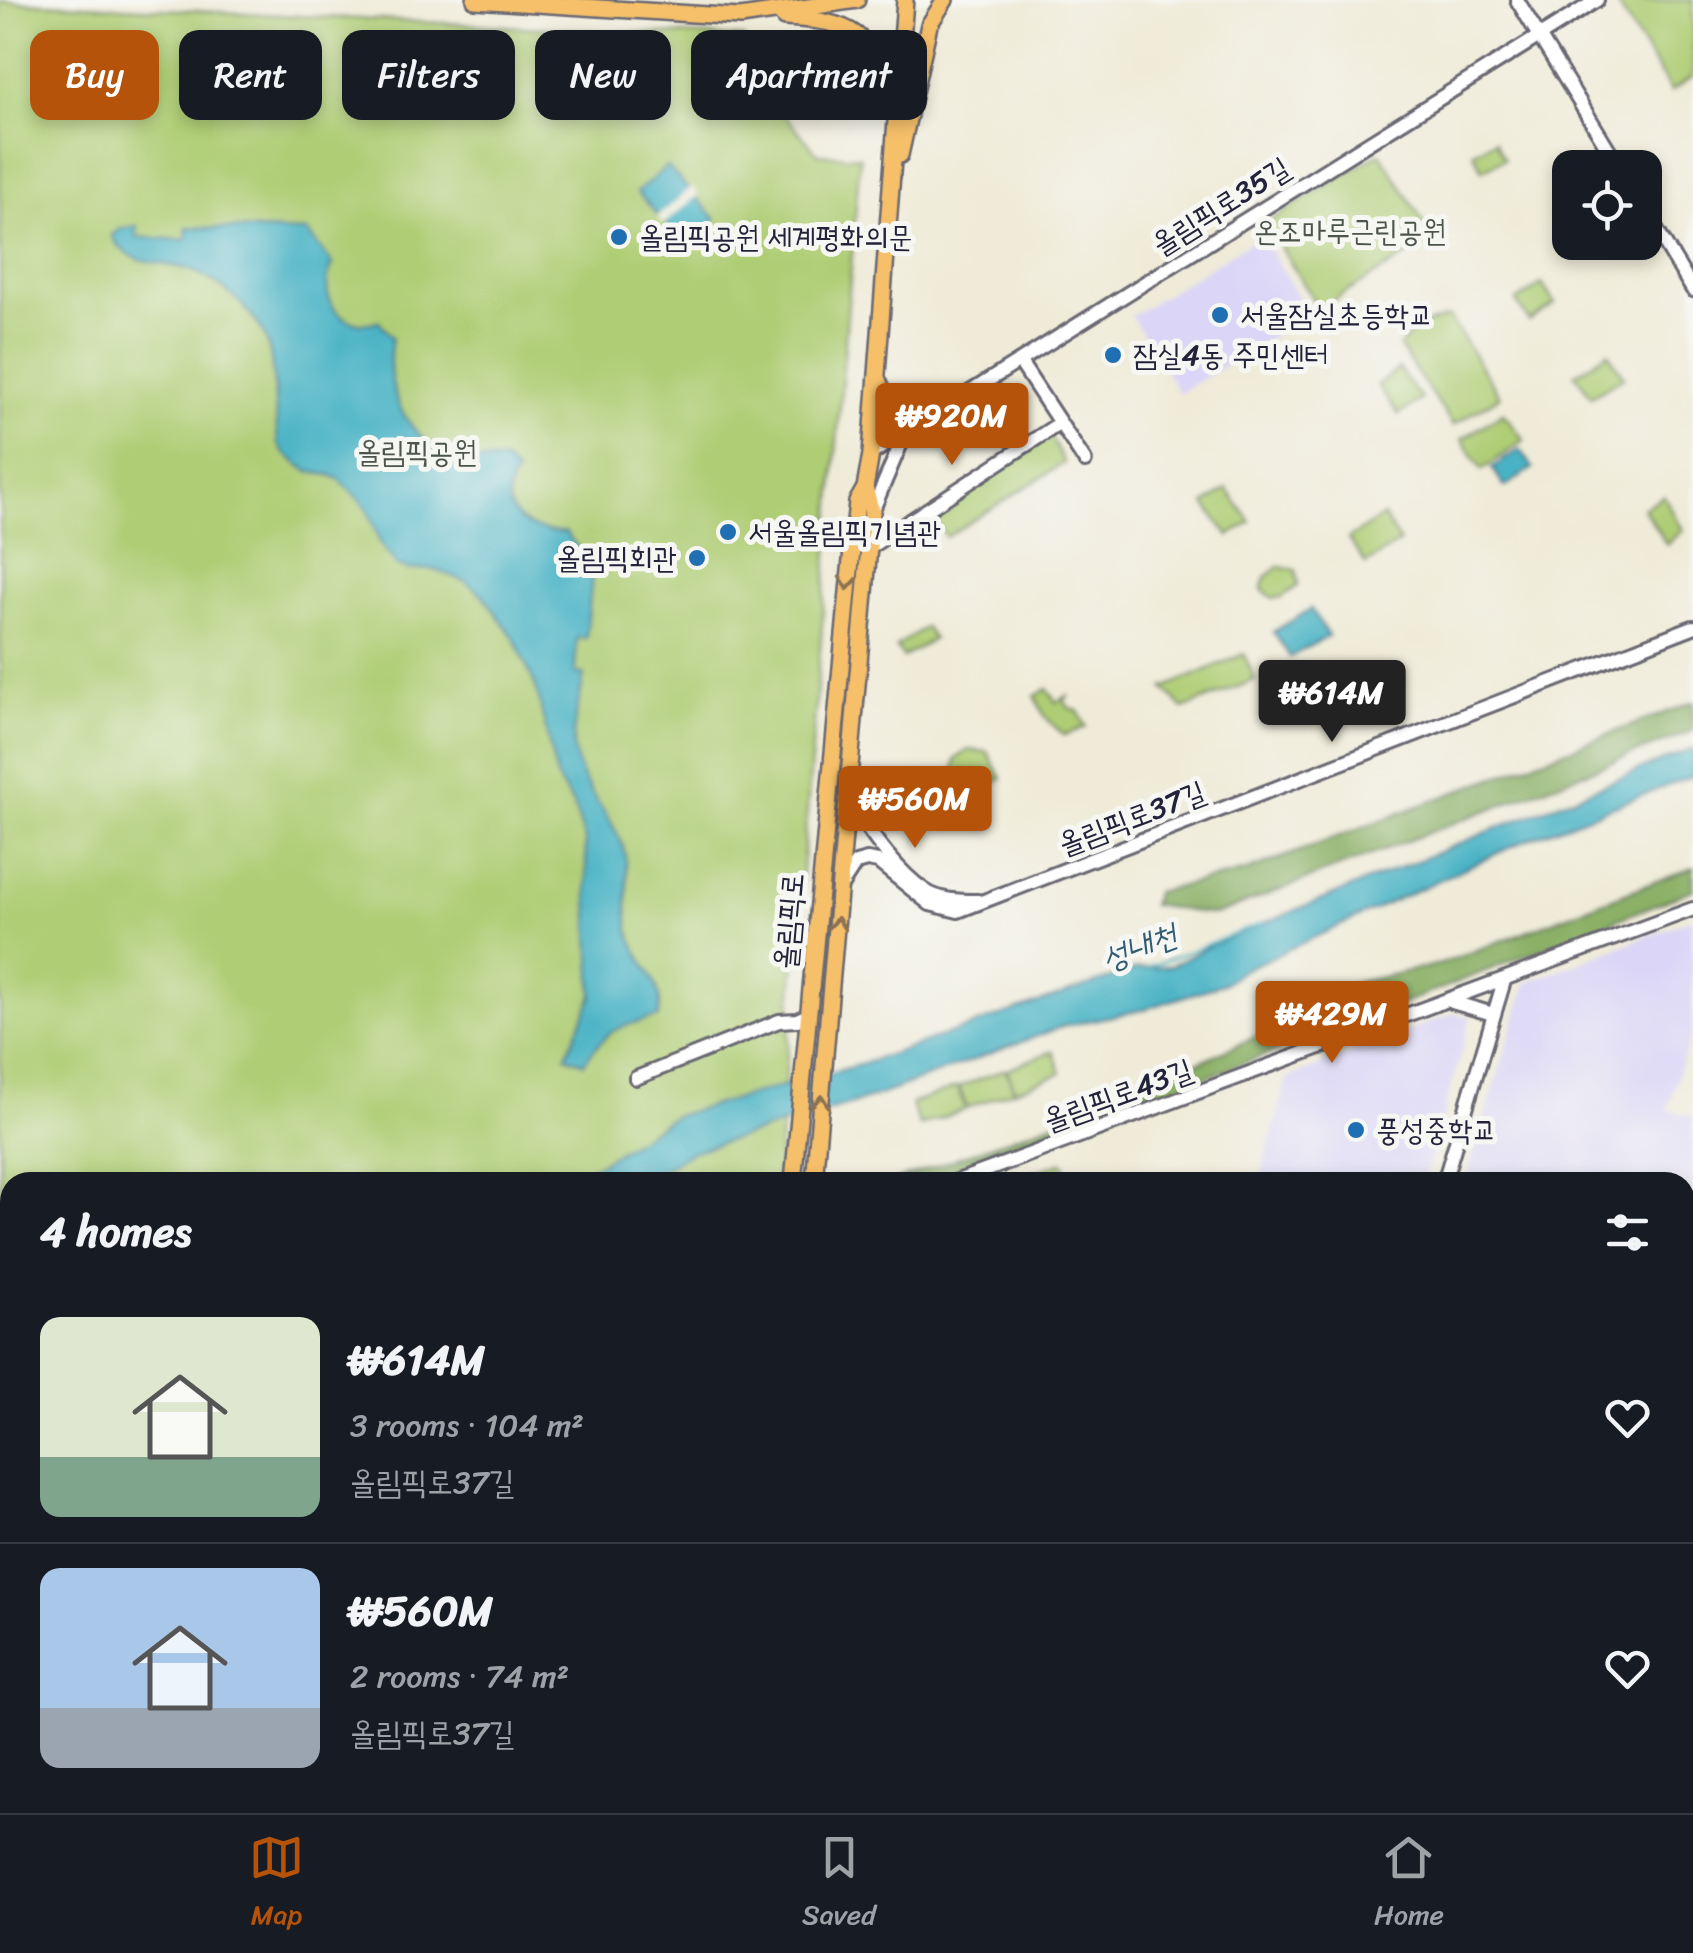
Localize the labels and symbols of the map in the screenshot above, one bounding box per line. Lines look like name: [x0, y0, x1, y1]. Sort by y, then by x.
street label: 올림픽로35길: [1141, 142, 1301, 270]
park label: 온조마루근린공원: [1253, 204, 1447, 258]
place label: 올림픽공원 세계평화의문: [639, 210, 912, 264]
marker: 올림픽공원 세계평화의문: [608, 226, 630, 248]
place label: 서울잠실초등학교: [1240, 288, 1433, 342]
marker: 서울잠실초등학교: [1209, 304, 1231, 326]
place label: 잠실4동 주민센터: [1133, 328, 1329, 382]
marker: 잠실4동 주민센터: [1102, 344, 1124, 366]
pin: ₩920M: [882, 383, 1022, 468]
park label: 올림픽공원: [357, 425, 477, 479]
place label: 서울올림픽기념관: [748, 505, 941, 559]
marker: 서울올림픽기념관: [717, 521, 739, 543]
place label: 올림픽회관: [556, 531, 677, 585]
marker: 올림픽회관: [686, 547, 708, 569]
one-way arrow: [838, 575, 860, 591]
pin: ₩614M: [1262, 660, 1402, 745]
street label: 올림픽로37길: [1050, 765, 1214, 871]
pin: ₩560M: [845, 766, 985, 851]
street label: 올림픽로: [758, 871, 820, 971]
water label: 성내천: [1093, 906, 1188, 988]
one-way arrow: [826, 915, 847, 931]
pin: ₩429M: [1262, 981, 1402, 1066]
street label: 올림픽로43길: [1035, 1043, 1201, 1147]
one-way arrow: [809, 1093, 831, 1109]
place label: 풍성중학교: [1376, 1103, 1497, 1157]
marker: 풍성중학교: [1345, 1119, 1367, 1141]

